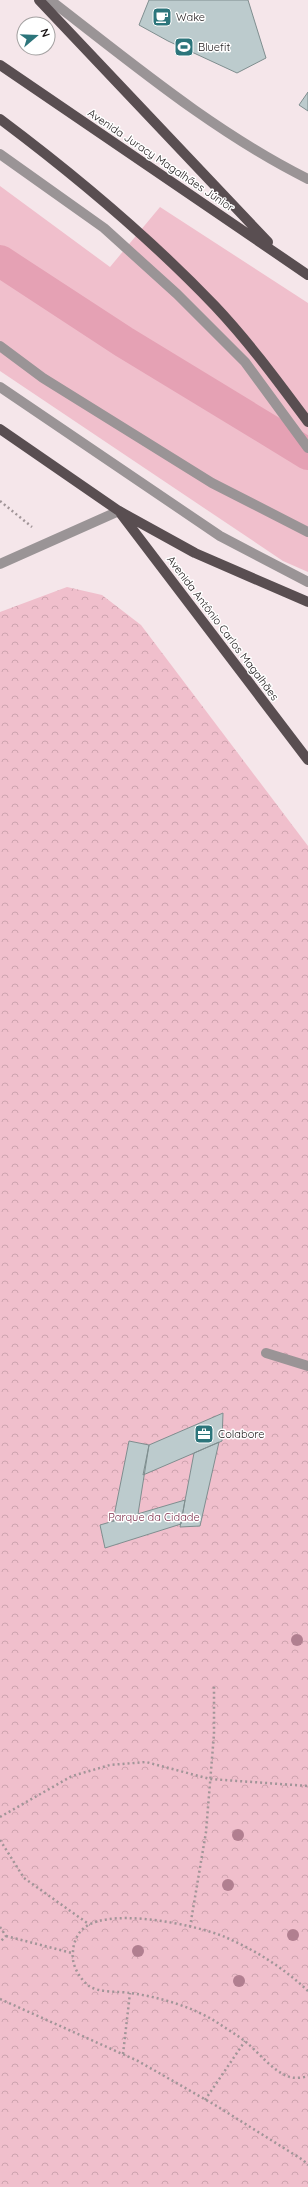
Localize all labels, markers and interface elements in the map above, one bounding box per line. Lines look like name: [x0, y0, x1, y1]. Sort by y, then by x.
cafe icon: Wake: [151, 6, 173, 28]
place label: Wake: [176, 10, 205, 24]
north arrow: [16, 16, 56, 56]
text: N: [38, 27, 53, 39]
sports icon: Bluefit: [173, 36, 195, 58]
place label: Bluefit: [198, 40, 230, 54]
street label: Avenida Juracy Magalhães Júnior: [85, 106, 237, 215]
street label: Avenida Antônio Carlos Magalhães: [164, 553, 282, 703]
office icon: Colabore: [193, 1423, 215, 1445]
place label: Colabore: [218, 1427, 265, 1441]
park label: Parque da Cidade: [108, 1510, 200, 1524]

